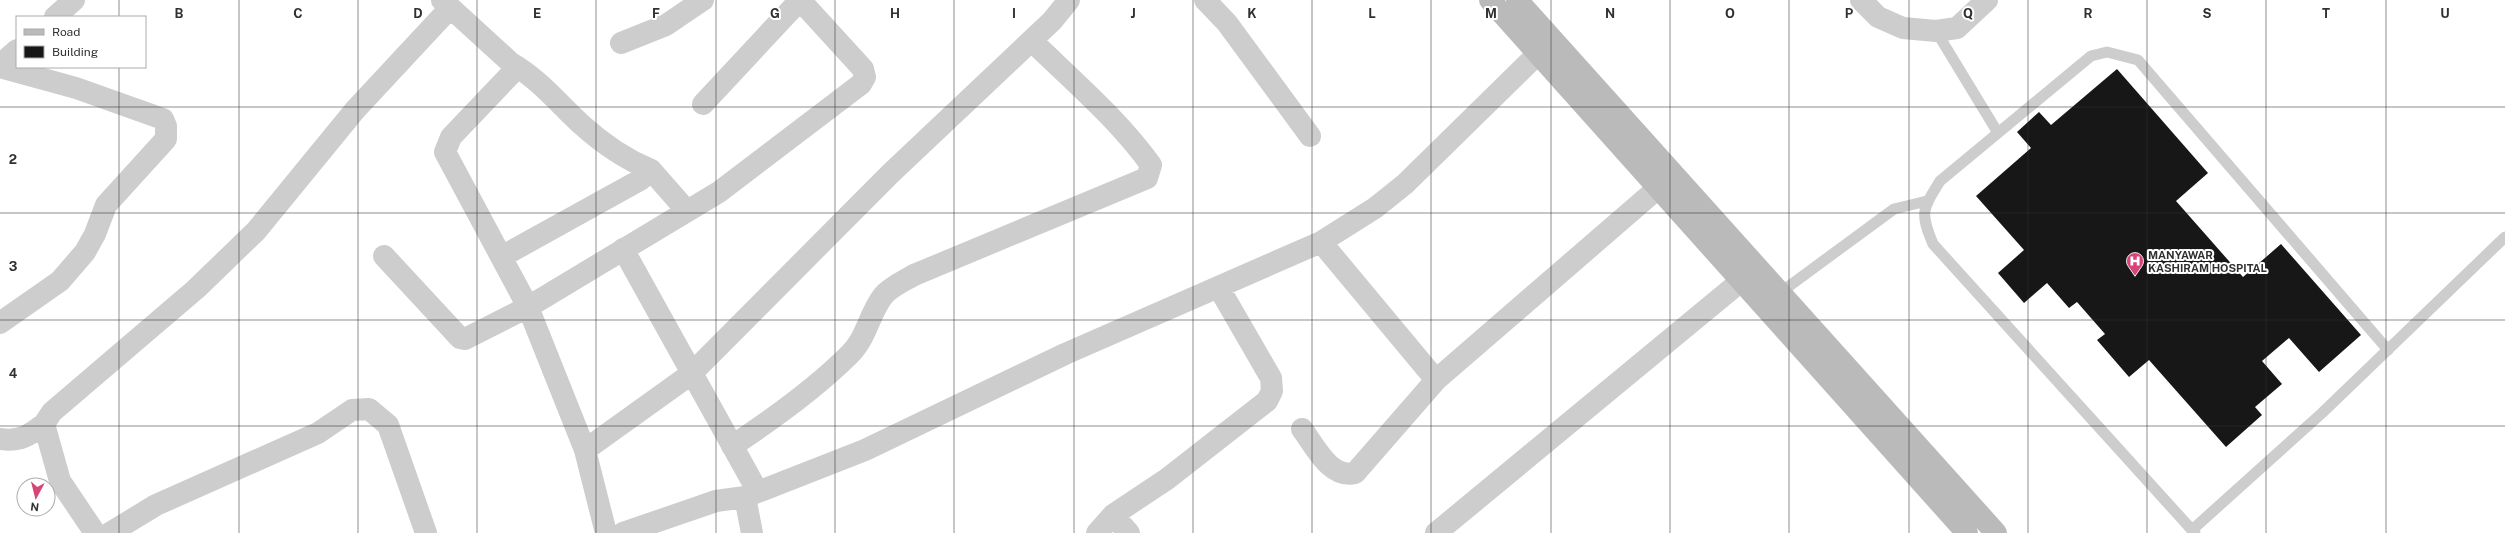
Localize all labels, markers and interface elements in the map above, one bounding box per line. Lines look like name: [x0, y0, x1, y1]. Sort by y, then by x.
text: B: [175, 6, 184, 21]
text: C: [293, 6, 303, 21]
text: D: [413, 6, 423, 21]
text: E: [533, 6, 541, 21]
text: F: [652, 6, 660, 21]
text: G: [770, 6, 780, 21]
text: H: [890, 6, 900, 21]
text: I: [1012, 6, 1016, 21]
text: J: [1130, 6, 1136, 21]
text: K: [1247, 6, 1257, 21]
text: L: [1368, 6, 1376, 21]
text: M: [1485, 6, 1497, 21]
text: N: [1605, 6, 1615, 21]
text: O: [1725, 6, 1735, 21]
text: P: [1845, 6, 1854, 21]
text: Q: [1963, 6, 1973, 21]
text: R: [2083, 6, 2093, 21]
text: S: [2203, 6, 2212, 21]
text: T: [2322, 6, 2330, 21]
text: U: [2440, 6, 2450, 21]
legend: [16, 16, 146, 68]
text: Road: [52, 25, 80, 39]
text: Building: [52, 45, 98, 59]
text: 2: [9, 152, 17, 167]
place label: MANYAWAR KASHIRAM HOSPITAL: [2148, 249, 2267, 274]
hospital icon: MANYAWAR KASHIRAM HOSPITAL: [2125, 251, 2145, 276]
text: 3: [9, 259, 18, 274]
text: 4: [9, 366, 18, 381]
north arrow: [16, 477, 56, 517]
text: N: [30, 500, 40, 513]

